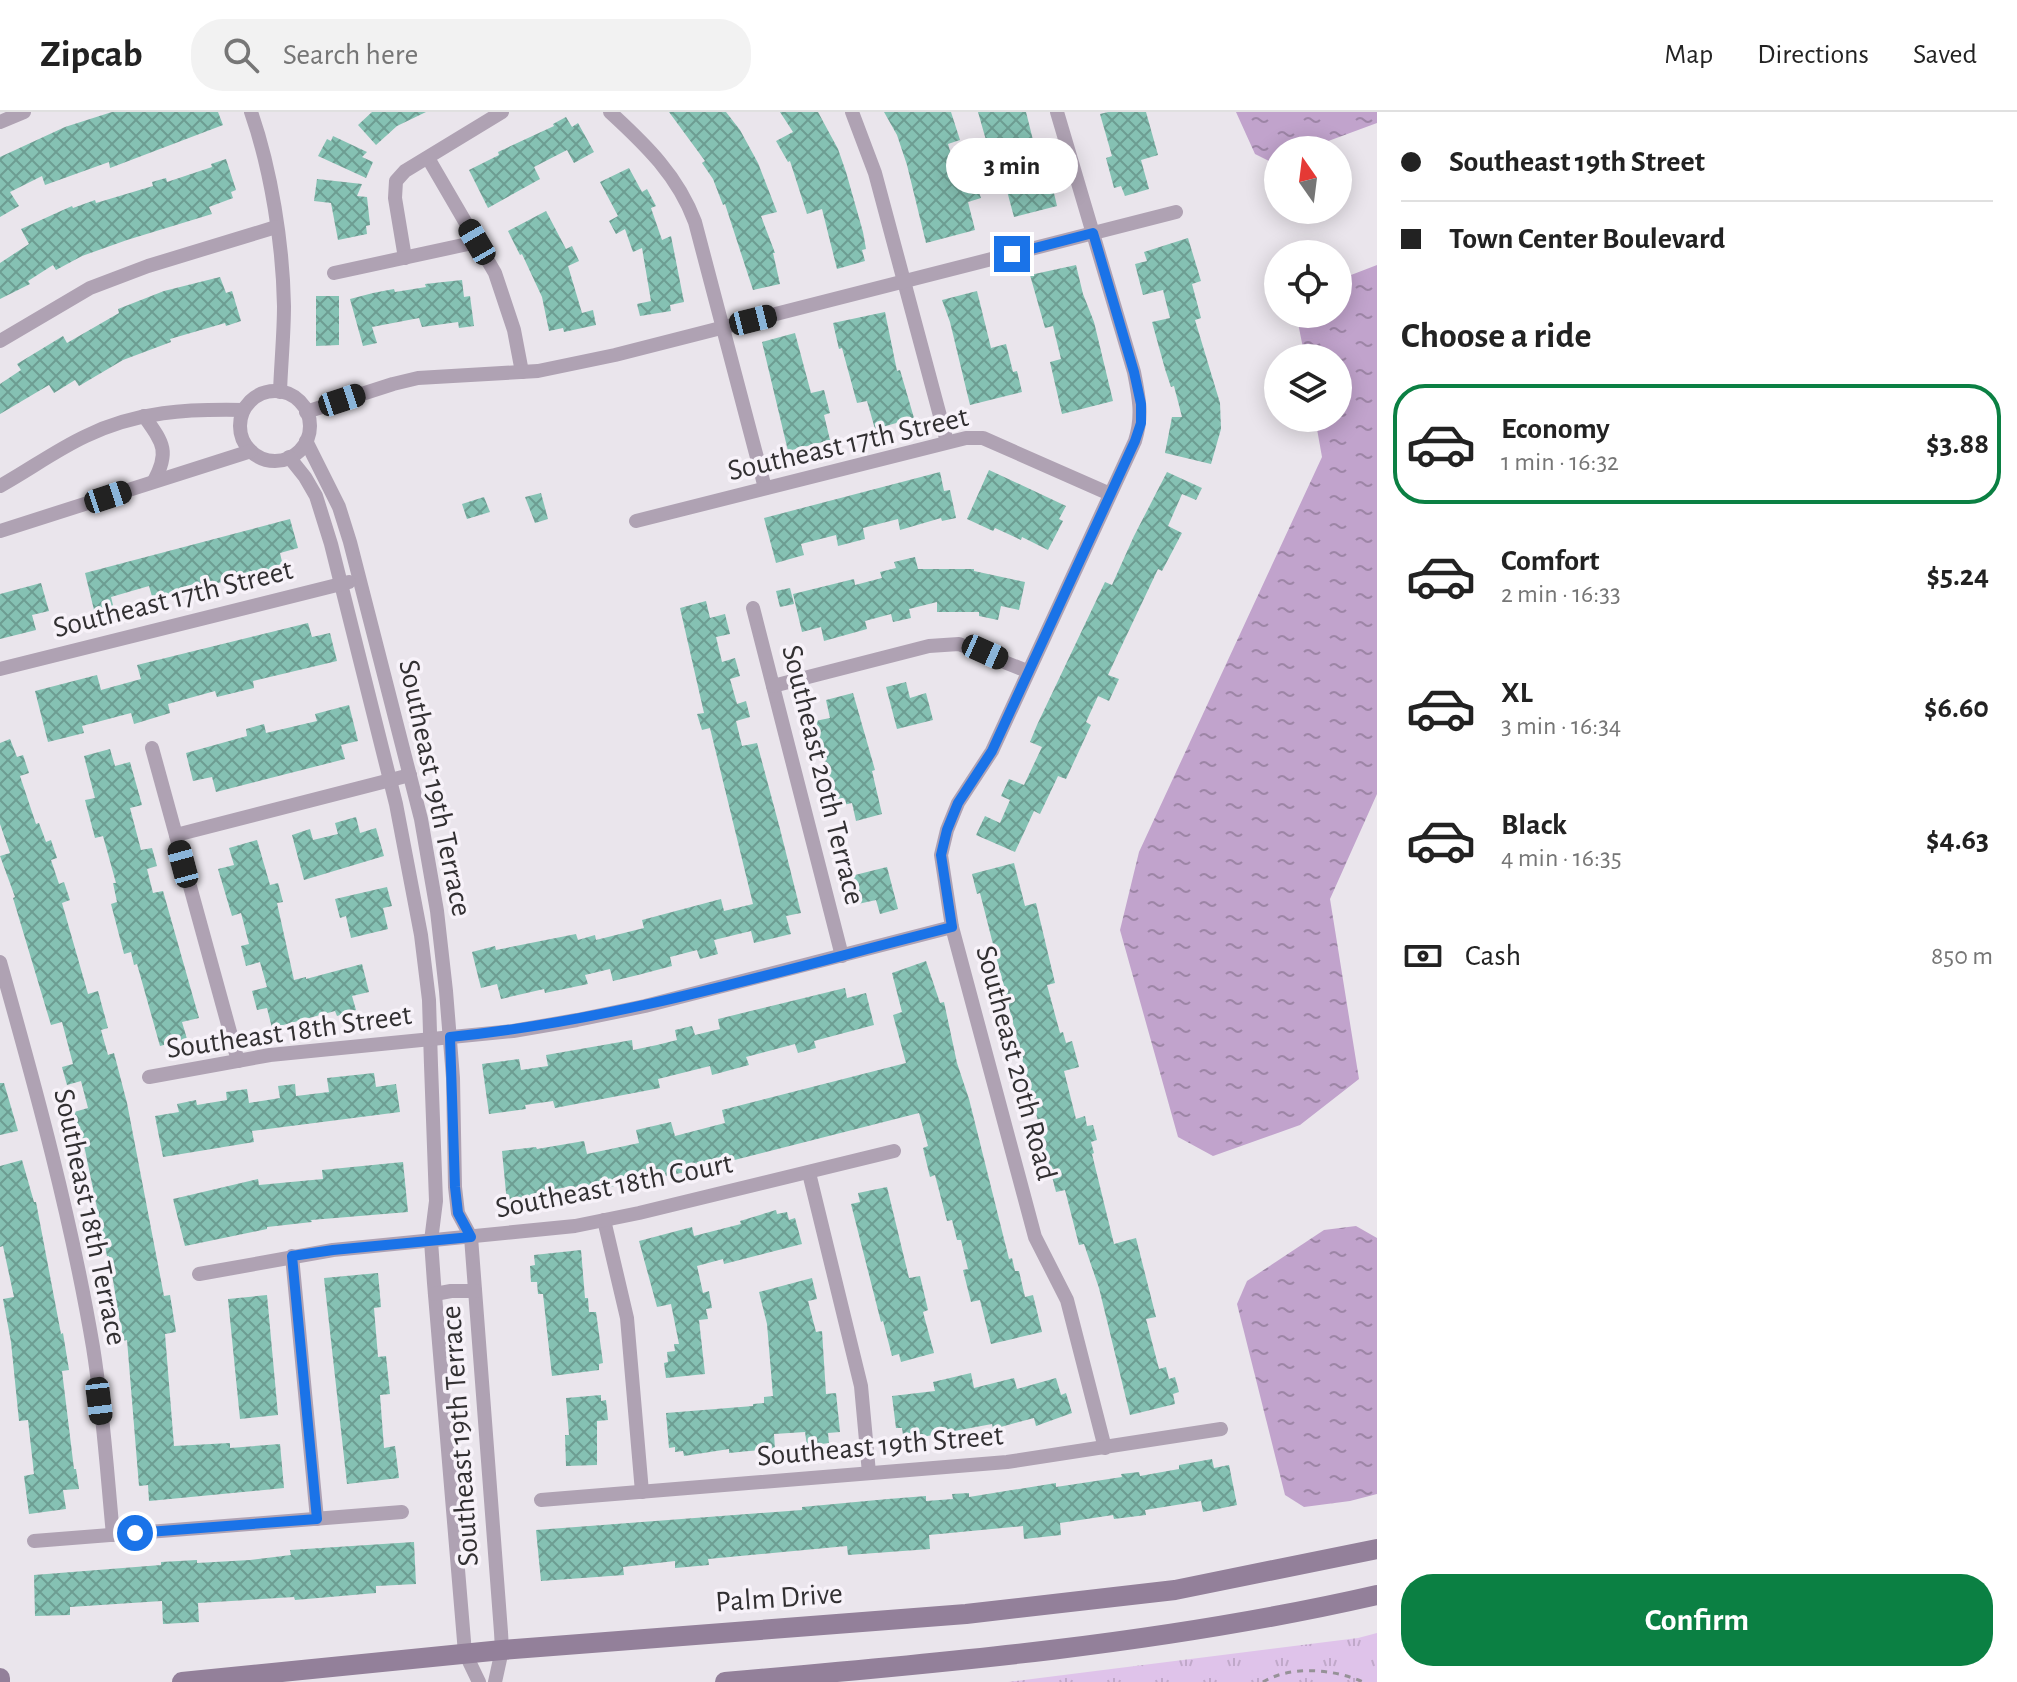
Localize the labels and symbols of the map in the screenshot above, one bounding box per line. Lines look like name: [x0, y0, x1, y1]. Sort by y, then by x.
north arrow: [1264, 136, 1352, 224]
callout: 3 min: [946, 138, 1078, 194]
car: [455, 215, 499, 269]
route end: [994, 236, 1030, 272]
car: [727, 303, 779, 337]
car: [315, 381, 369, 419]
street label: Southeast 17th Street: [725, 402, 971, 486]
car: [81, 478, 135, 516]
street label: Southeast 17th Street: [50, 555, 296, 643]
car: [958, 631, 1012, 673]
street label: Southeast 20th Terrace: [776, 642, 870, 908]
street label: Southeast 19th Terrace: [393, 657, 477, 919]
car: [165, 838, 201, 890]
street label: Southeast 20th Road: [970, 943, 1062, 1183]
street label: Southeast 18th Street: [164, 1000, 414, 1064]
street label: Southeast 18th Terrace: [48, 1086, 132, 1348]
street label: Southeast 18th Court: [493, 1148, 735, 1224]
street label: Southeast 19th Terrace: [436, 1305, 484, 1567]
car: [84, 1376, 114, 1426]
street label: Southeast 19th Street: [756, 1420, 1005, 1472]
route start: [117, 1515, 153, 1551]
street label: Palm Drive: [714, 1579, 844, 1617]

